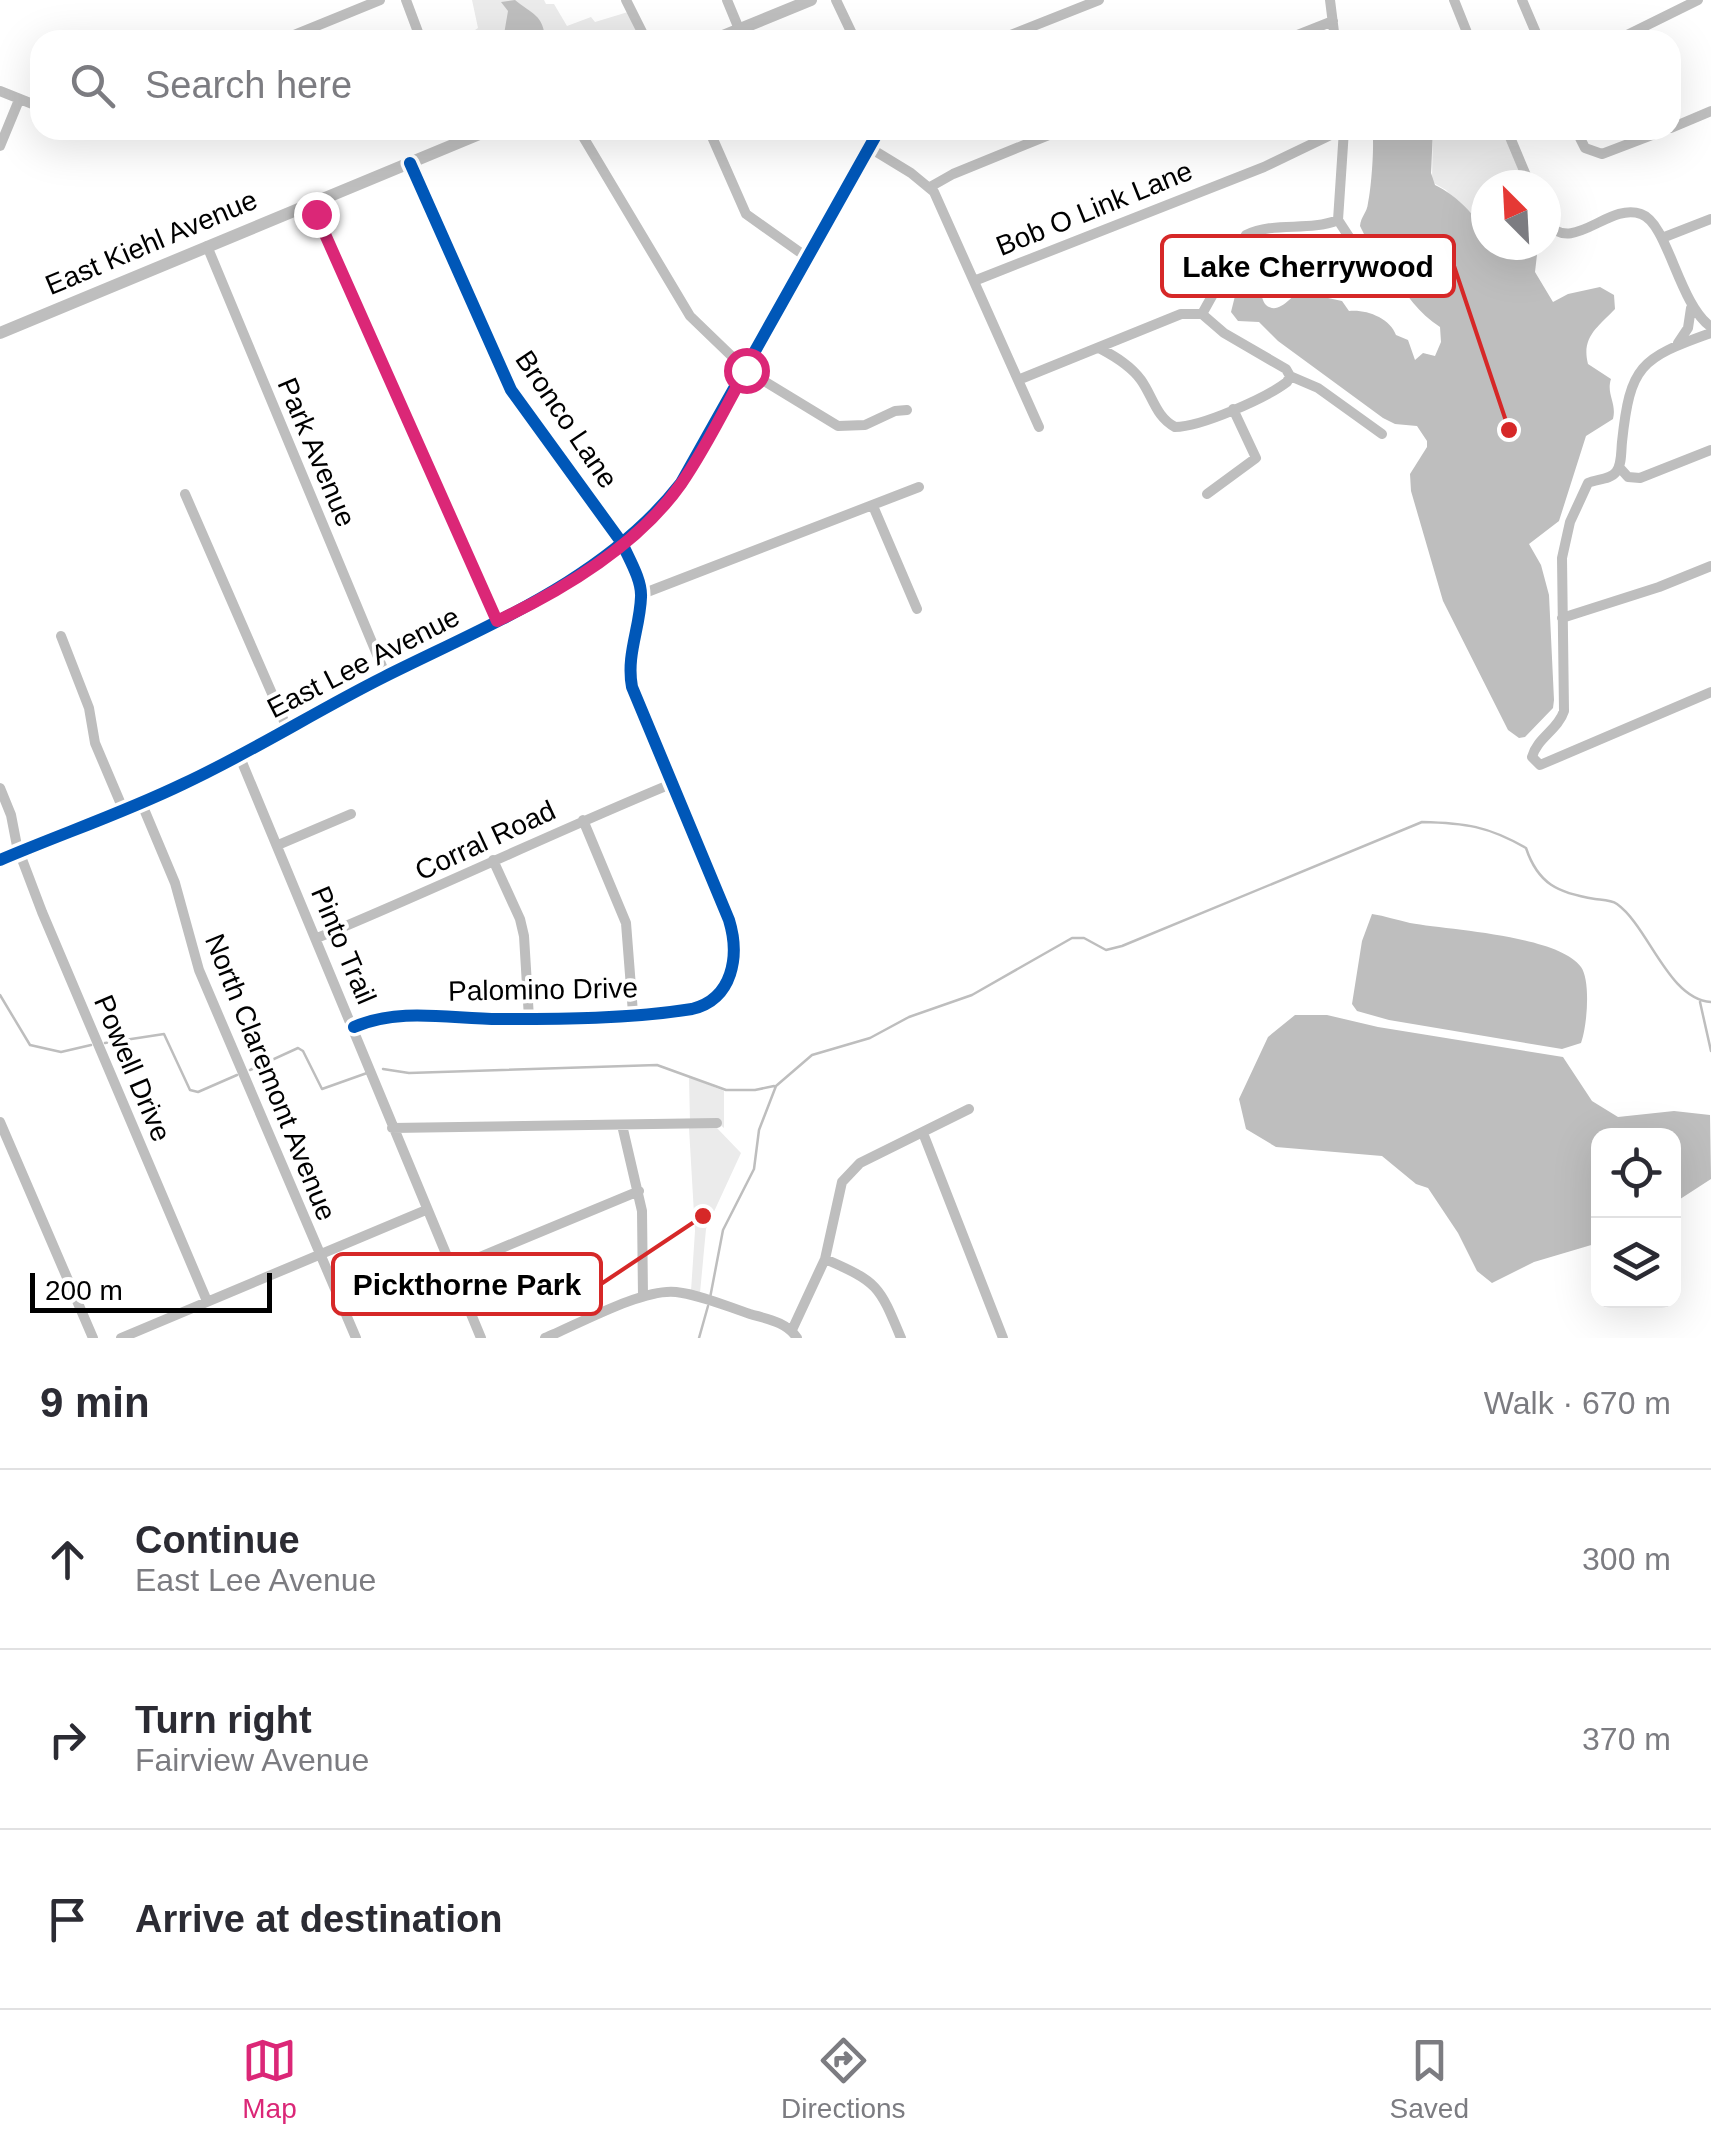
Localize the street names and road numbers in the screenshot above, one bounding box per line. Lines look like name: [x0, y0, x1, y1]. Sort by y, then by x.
street label: Bob O Link Lane: [992, 155, 1197, 262]
street label: East Kiehl Avenue: [41, 184, 262, 301]
street label: Bronco Lane: [509, 345, 624, 494]
street label: Park Avenue: [271, 373, 362, 531]
street label: East Lee Avenue: [262, 601, 464, 724]
street label: Corral Road: [410, 795, 560, 886]
street label: Pinto Trail: [305, 882, 382, 1009]
street label: North Claremont Avenue: [199, 929, 342, 1225]
street label: Palomino Drive: [448, 972, 638, 1007]
street label: Powell Drive: [88, 991, 177, 1146]

